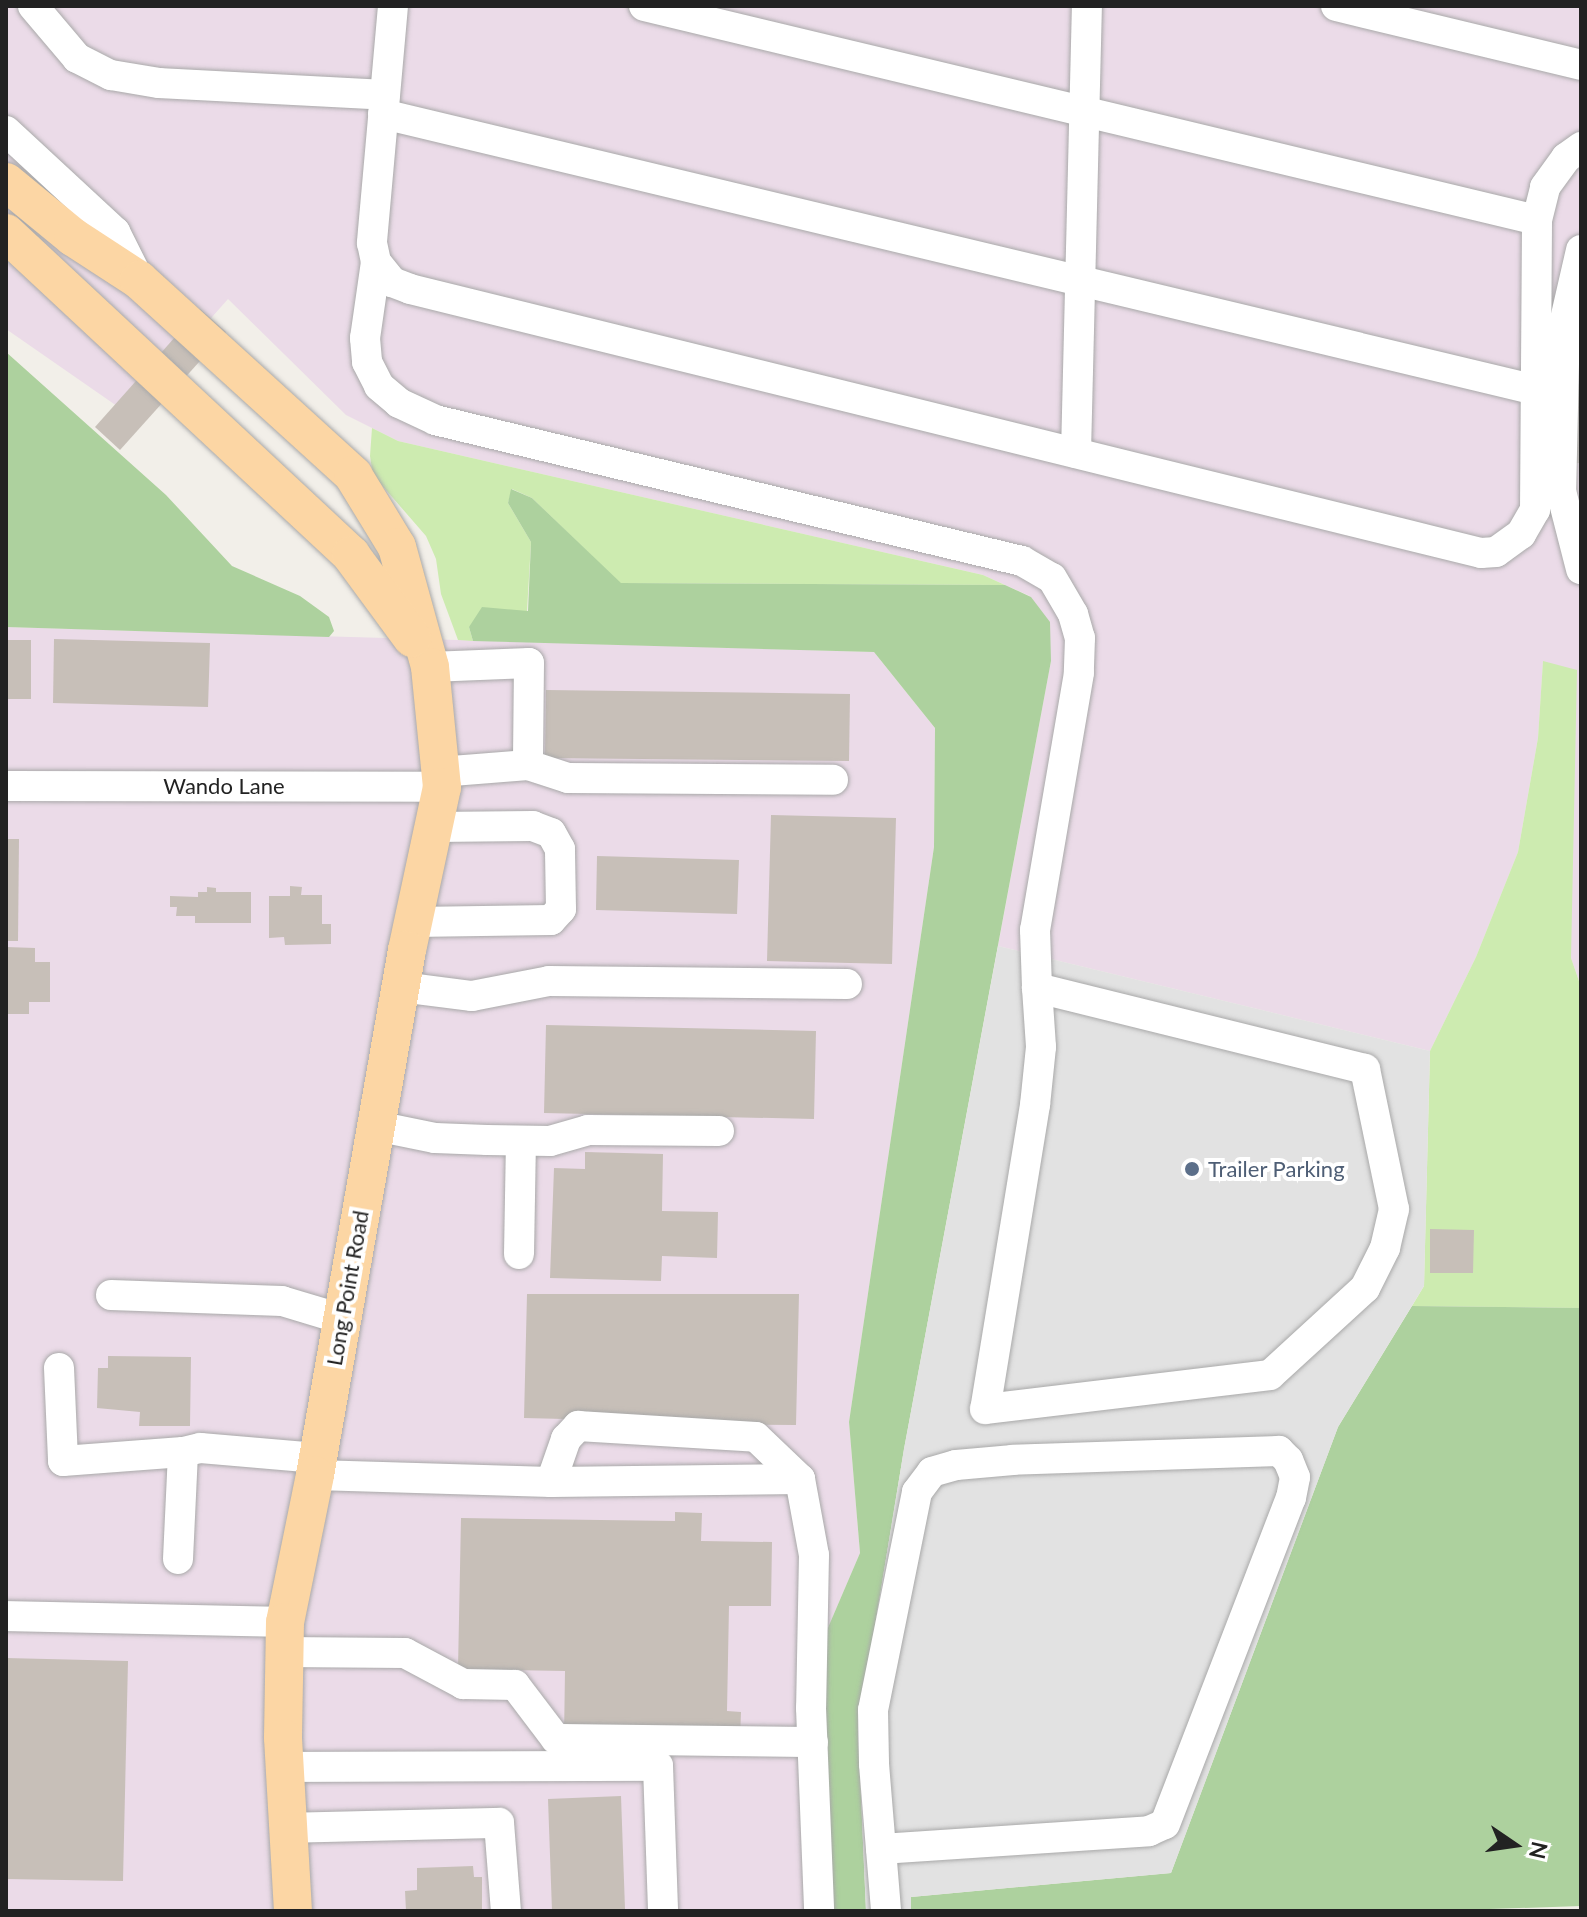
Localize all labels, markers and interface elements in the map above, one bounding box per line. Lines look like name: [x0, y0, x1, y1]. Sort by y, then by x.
street label: Wando Lane: [163, 773, 285, 799]
place label: Trailer Parking: [1208, 1156, 1345, 1182]
marker: Trailer Parking: [1183, 1160, 1201, 1178]
street label: Long Point Road: [320, 1208, 374, 1368]
north arrow: [1475, 1805, 1555, 1885]
text: N: [1524, 1839, 1554, 1862]

